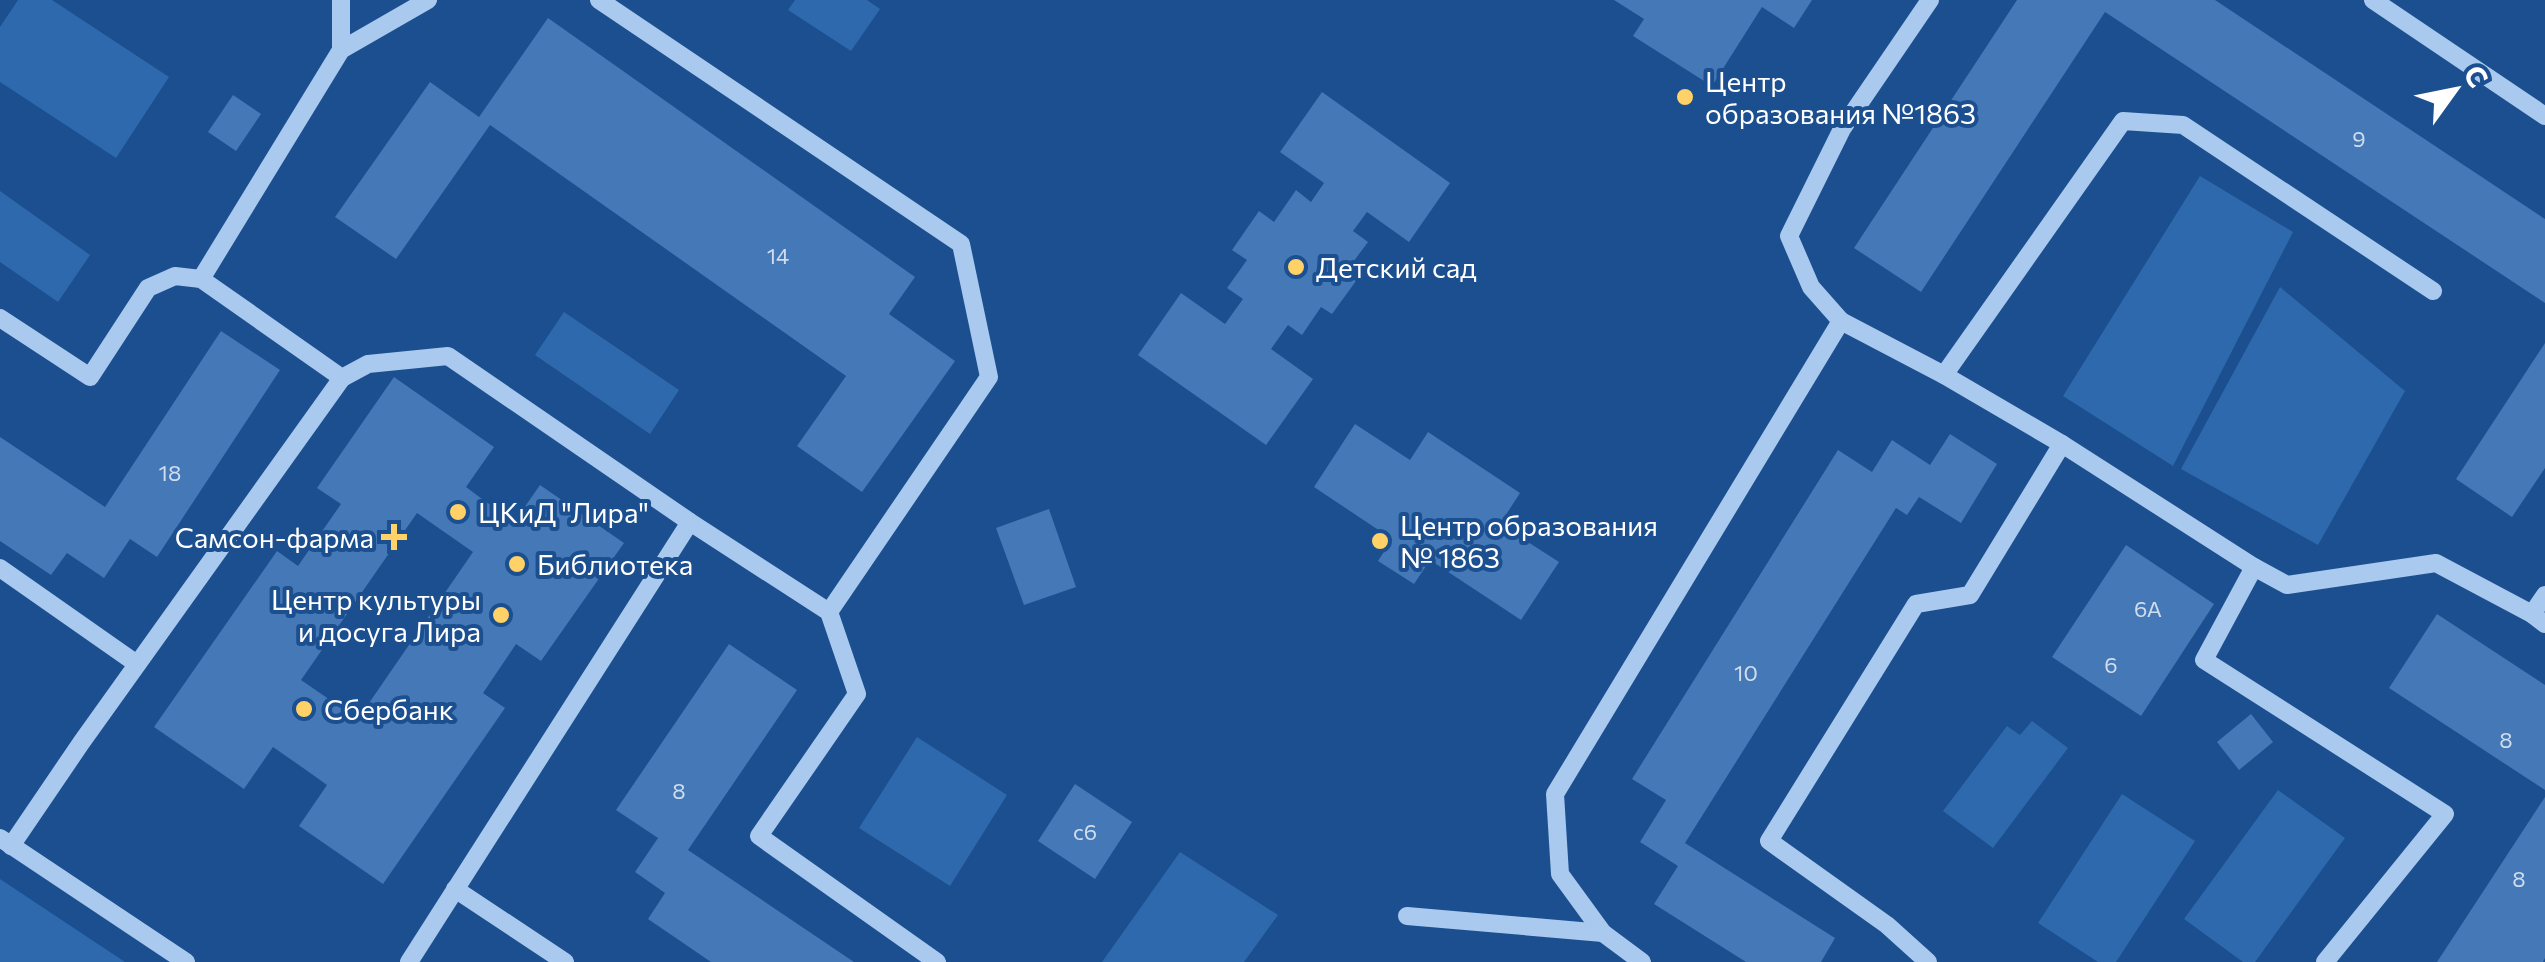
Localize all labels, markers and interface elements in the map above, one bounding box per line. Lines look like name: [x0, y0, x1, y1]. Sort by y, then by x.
north arrow: [2405, 40, 2505, 140]
text: С: [2457, 59, 2496, 93]
place label: Центр образования №1863: [1705, 64, 1976, 130]
marker: Центр образования №1863: [1674, 86, 1696, 108]
house number: 9: [2352, 125, 2366, 152]
house number: 14: [767, 242, 789, 269]
place label: Детский сад: [1316, 250, 1477, 284]
marker: Детский сад: [1285, 256, 1307, 278]
house number: 18: [159, 459, 181, 486]
place label: ЦКиД "Лира": [478, 495, 649, 529]
marker: ЦКиД "Лира": [447, 501, 469, 523]
place label: Центр образования № 1863: [1400, 508, 1658, 574]
place label: Самсон-фарма: [175, 520, 374, 554]
marker: Самсон-фарма: [383, 526, 405, 548]
marker: Центр образования № 1863: [1369, 530, 1391, 552]
place label: Библиотека: [537, 547, 693, 581]
marker: Библиотека: [506, 553, 528, 575]
place label: Центр культуры и досуга Лира: [271, 582, 481, 648]
house number: 6А: [2134, 595, 2162, 622]
marker: Центр культуры и досуга Лира: [490, 604, 512, 626]
house number: 6: [2104, 651, 2118, 678]
house number: 10: [1734, 659, 1758, 686]
place label: Сбербанк: [324, 692, 454, 726]
marker: Сбербанк: [293, 698, 315, 720]
house number: 8: [2499, 726, 2513, 753]
house number: 8: [672, 777, 686, 804]
house number: с6: [1073, 818, 1097, 845]
house number: 8: [2512, 865, 2526, 892]

